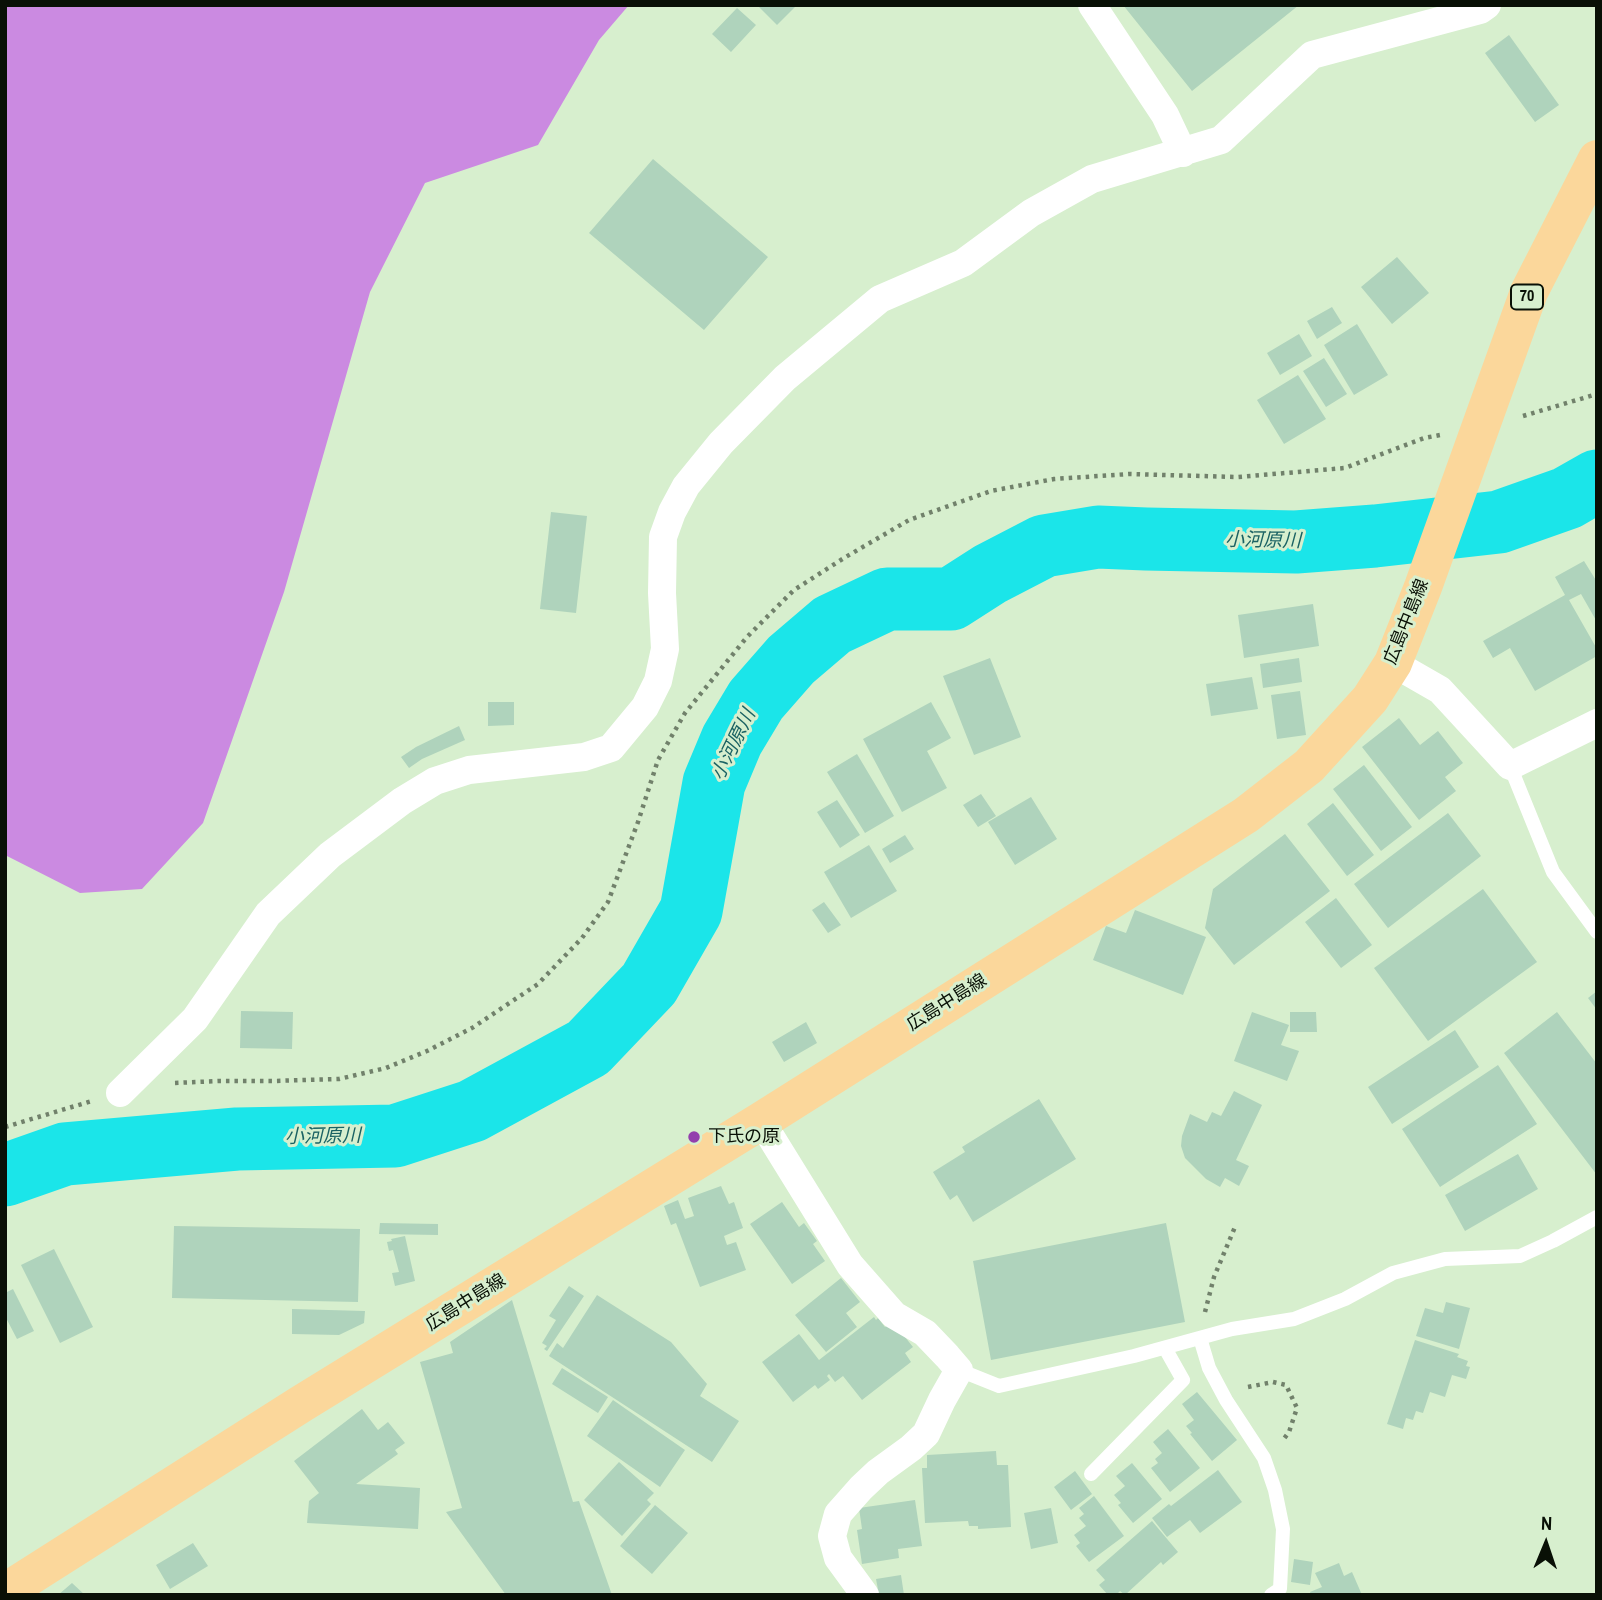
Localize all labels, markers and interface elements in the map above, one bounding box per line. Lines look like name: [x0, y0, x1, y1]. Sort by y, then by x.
road number: 70: [1511, 284, 1543, 310]
water label: 小河原川: [1225, 529, 1301, 553]
street label: 広島中島線: [1380, 576, 1434, 668]
water label: 小河原川: [707, 706, 761, 784]
street label: 広島中島線: [903, 970, 991, 1036]
water label: 小河原川: [285, 1125, 361, 1149]
place label: 下氏の原: [708, 1126, 780, 1148]
marker: 下氏の原: [686, 1129, 702, 1145]
street label: 広島中島線: [422, 1270, 510, 1336]
north arrow: [1511, 1509, 1581, 1579]
text: N: [1541, 1510, 1553, 1536]

